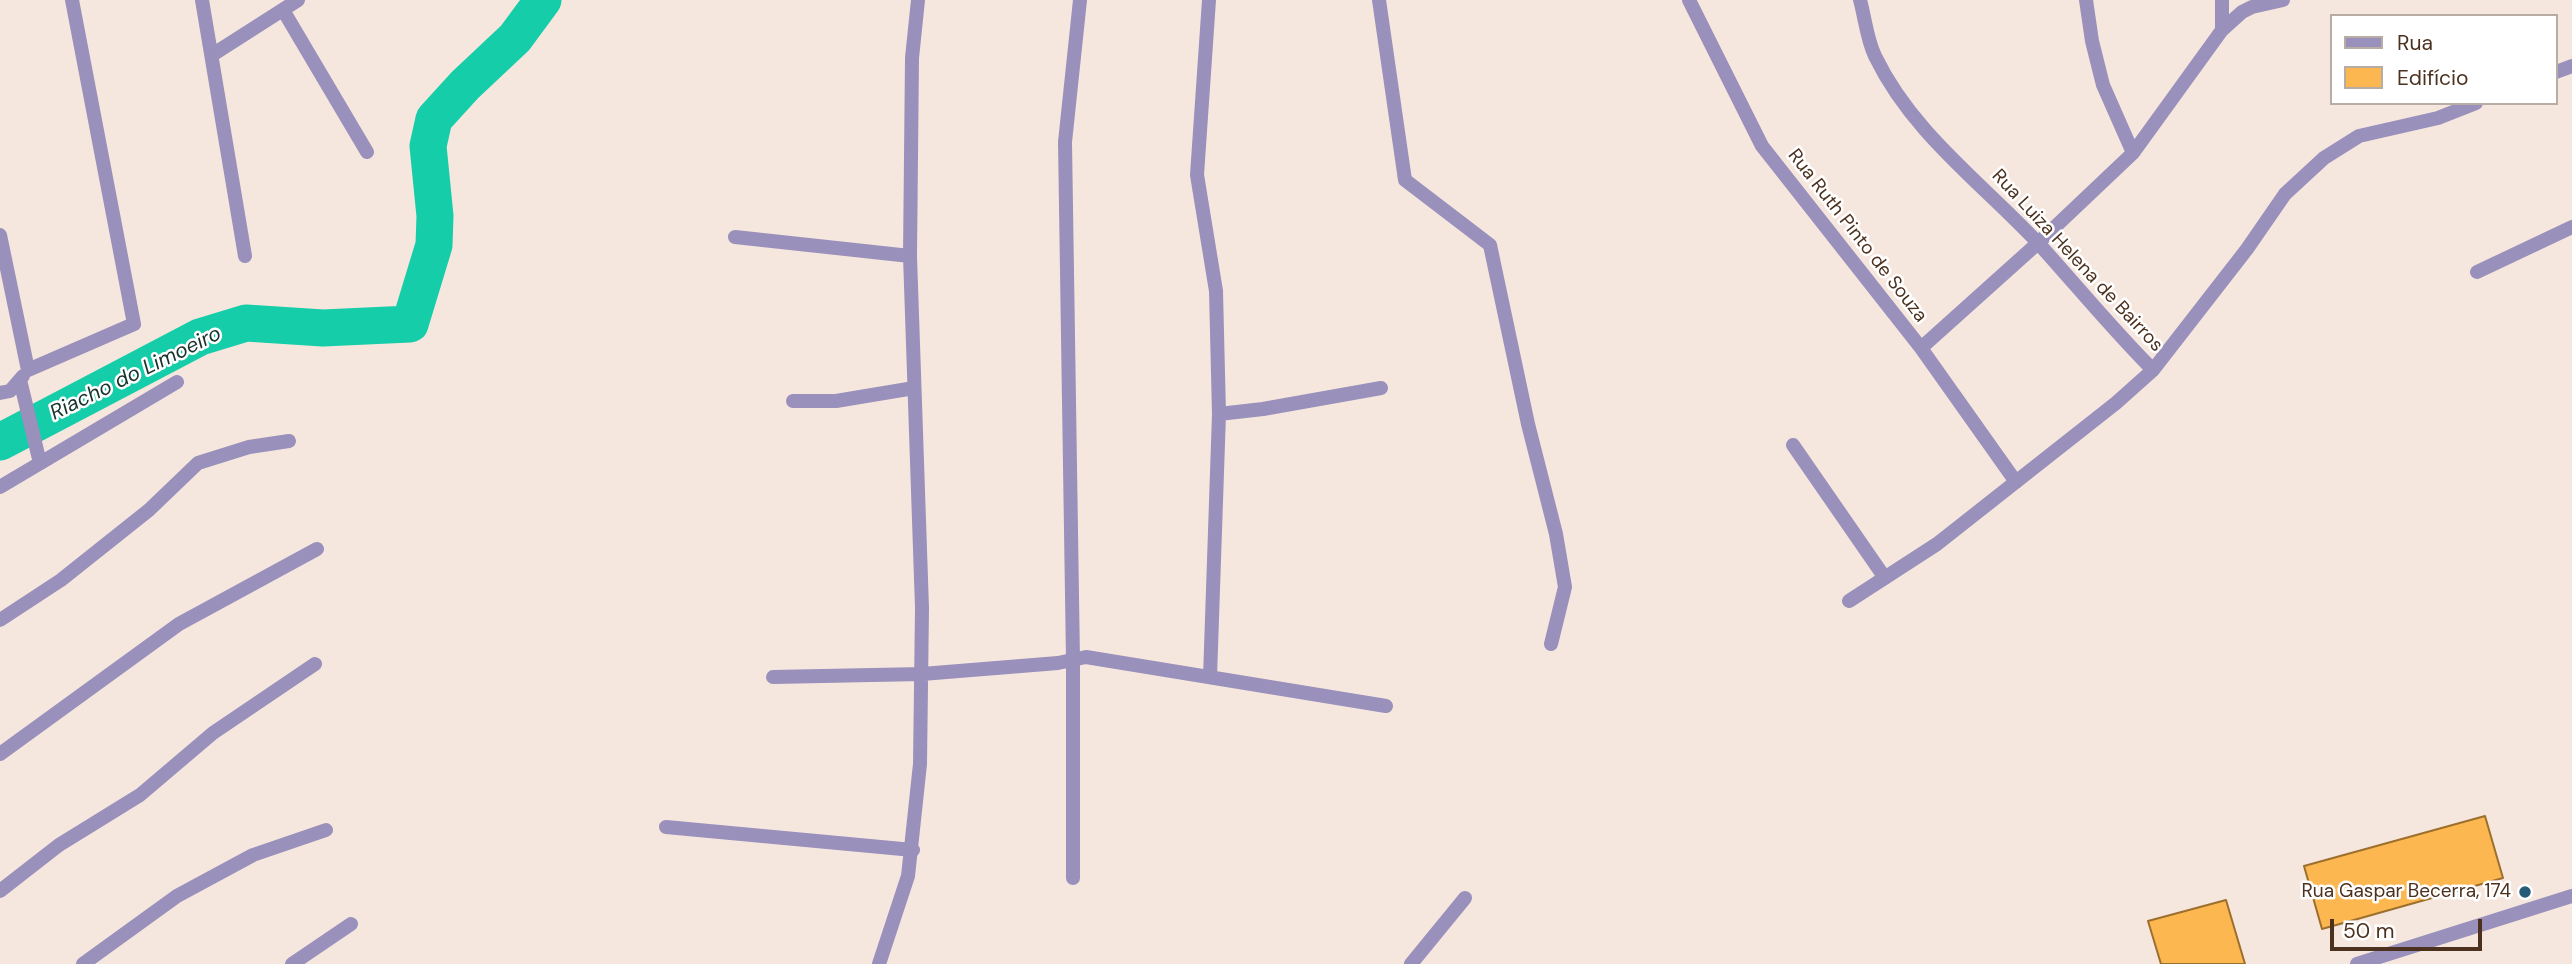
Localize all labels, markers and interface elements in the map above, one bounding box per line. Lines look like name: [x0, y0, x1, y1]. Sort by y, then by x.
legend: [2330, 14, 2558, 105]
text: Rua: [2397, 29, 2433, 57]
text: Edifício: [2397, 64, 2468, 92]
street label: Rua Ruth Pinto de Souza: [1782, 145, 1932, 327]
street label: Rua Luiza Helena de Bairros: [1987, 165, 2167, 357]
water label: Riacho do Limoeiro: [46, 322, 226, 426]
place label: Rua Gaspar Becerra, 174: [2302, 881, 2511, 903]
marker: Rua Gaspar Becerra, 174: [2517, 884, 2533, 900]
scale bar: [2334, 904, 2486, 948]
text: 50 m: [2343, 917, 2394, 945]

